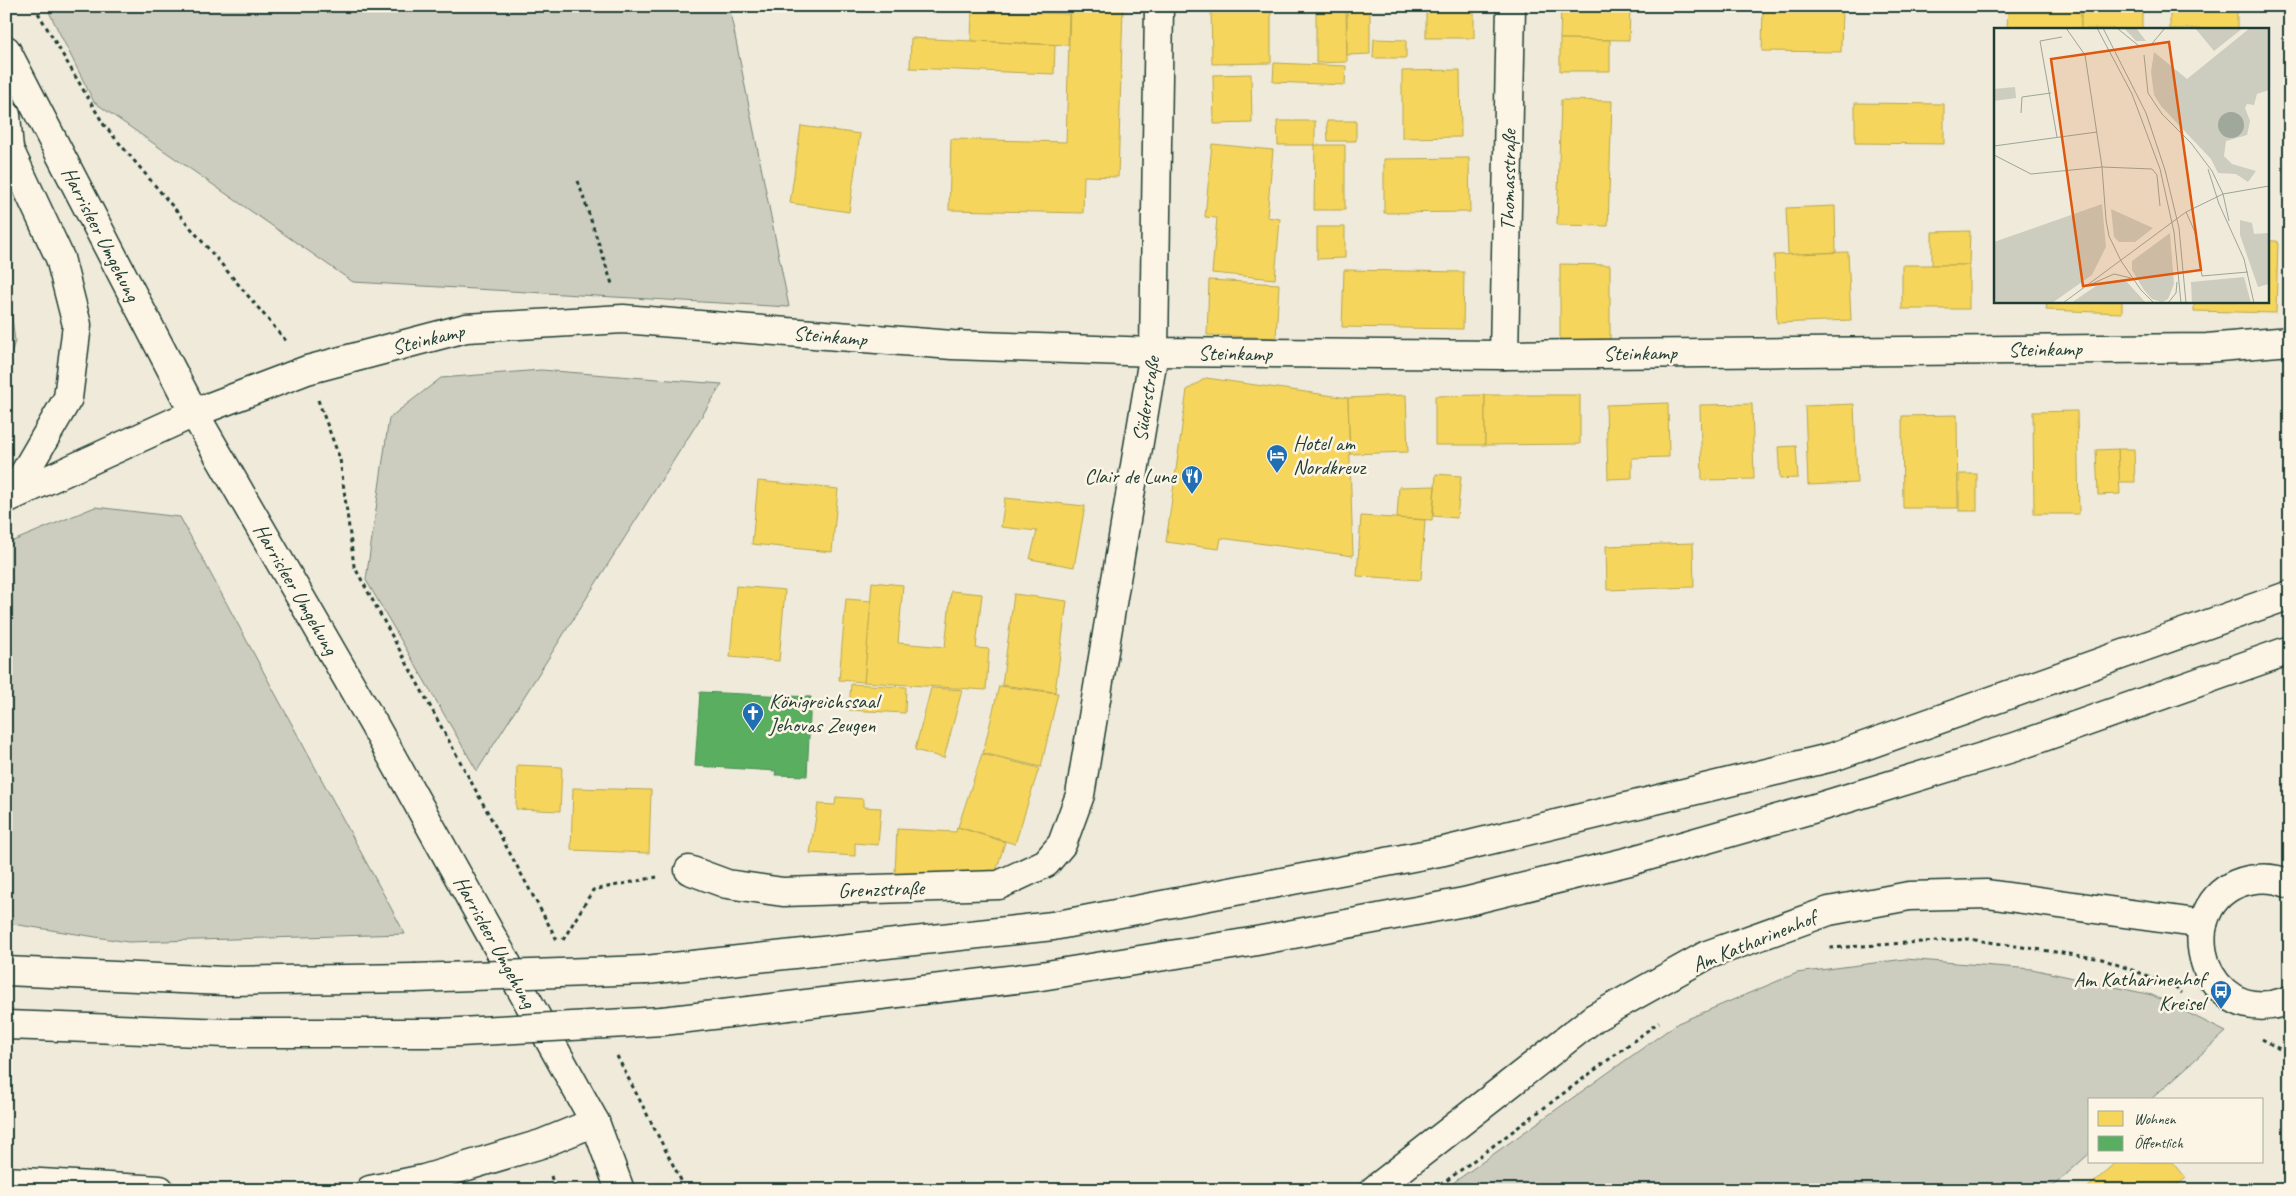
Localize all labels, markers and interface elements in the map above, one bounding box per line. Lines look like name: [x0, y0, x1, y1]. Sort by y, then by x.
inset map: [1994, 28, 2268, 302]
street label: Thomasstraße: [1494, 127, 1522, 231]
street label: Harrisleer Umgehung: [56, 162, 147, 307]
street label: Steinkamp: [389, 317, 468, 361]
street label: Steinkamp: [792, 320, 869, 352]
street label: Steinkamp: [2008, 335, 2083, 363]
street label: Steinkamp: [1603, 339, 1678, 367]
street label: Steinkamp: [1198, 340, 1273, 366]
street label: Süderstraße: [1126, 352, 1166, 443]
place label: Hotel am Nordkreuz: [1293, 430, 1368, 480]
hotel icon: Hotel am Nordkreuz: [1265, 443, 1289, 474]
place label: Clair de Lune: [1084, 463, 1177, 489]
restaurant icon: Clair de Lune: [1180, 464, 1204, 495]
street label: Harrisleer Umgehung: [248, 519, 345, 661]
place label: Königreichssaal Jehovas Zeugen: [768, 688, 882, 738]
church icon: Königreichssaal Jehovas Zeugen: [741, 701, 765, 732]
street label: Harrisleer Umgehung: [448, 871, 543, 1014]
street label: Grenzstraße: [838, 874, 927, 903]
street label: Am Katharinenhof: [1688, 903, 1823, 978]
place label: Am Katharinenhof Kreisel: [2073, 966, 2209, 1016]
bus stop icon: Am Katharinenhof Kreisel: [2209, 979, 2233, 1010]
legend: [2088, 1098, 2264, 1164]
text: Wohnen: [2134, 1110, 2177, 1129]
text: Öffentlich: [2134, 1134, 2184, 1153]

